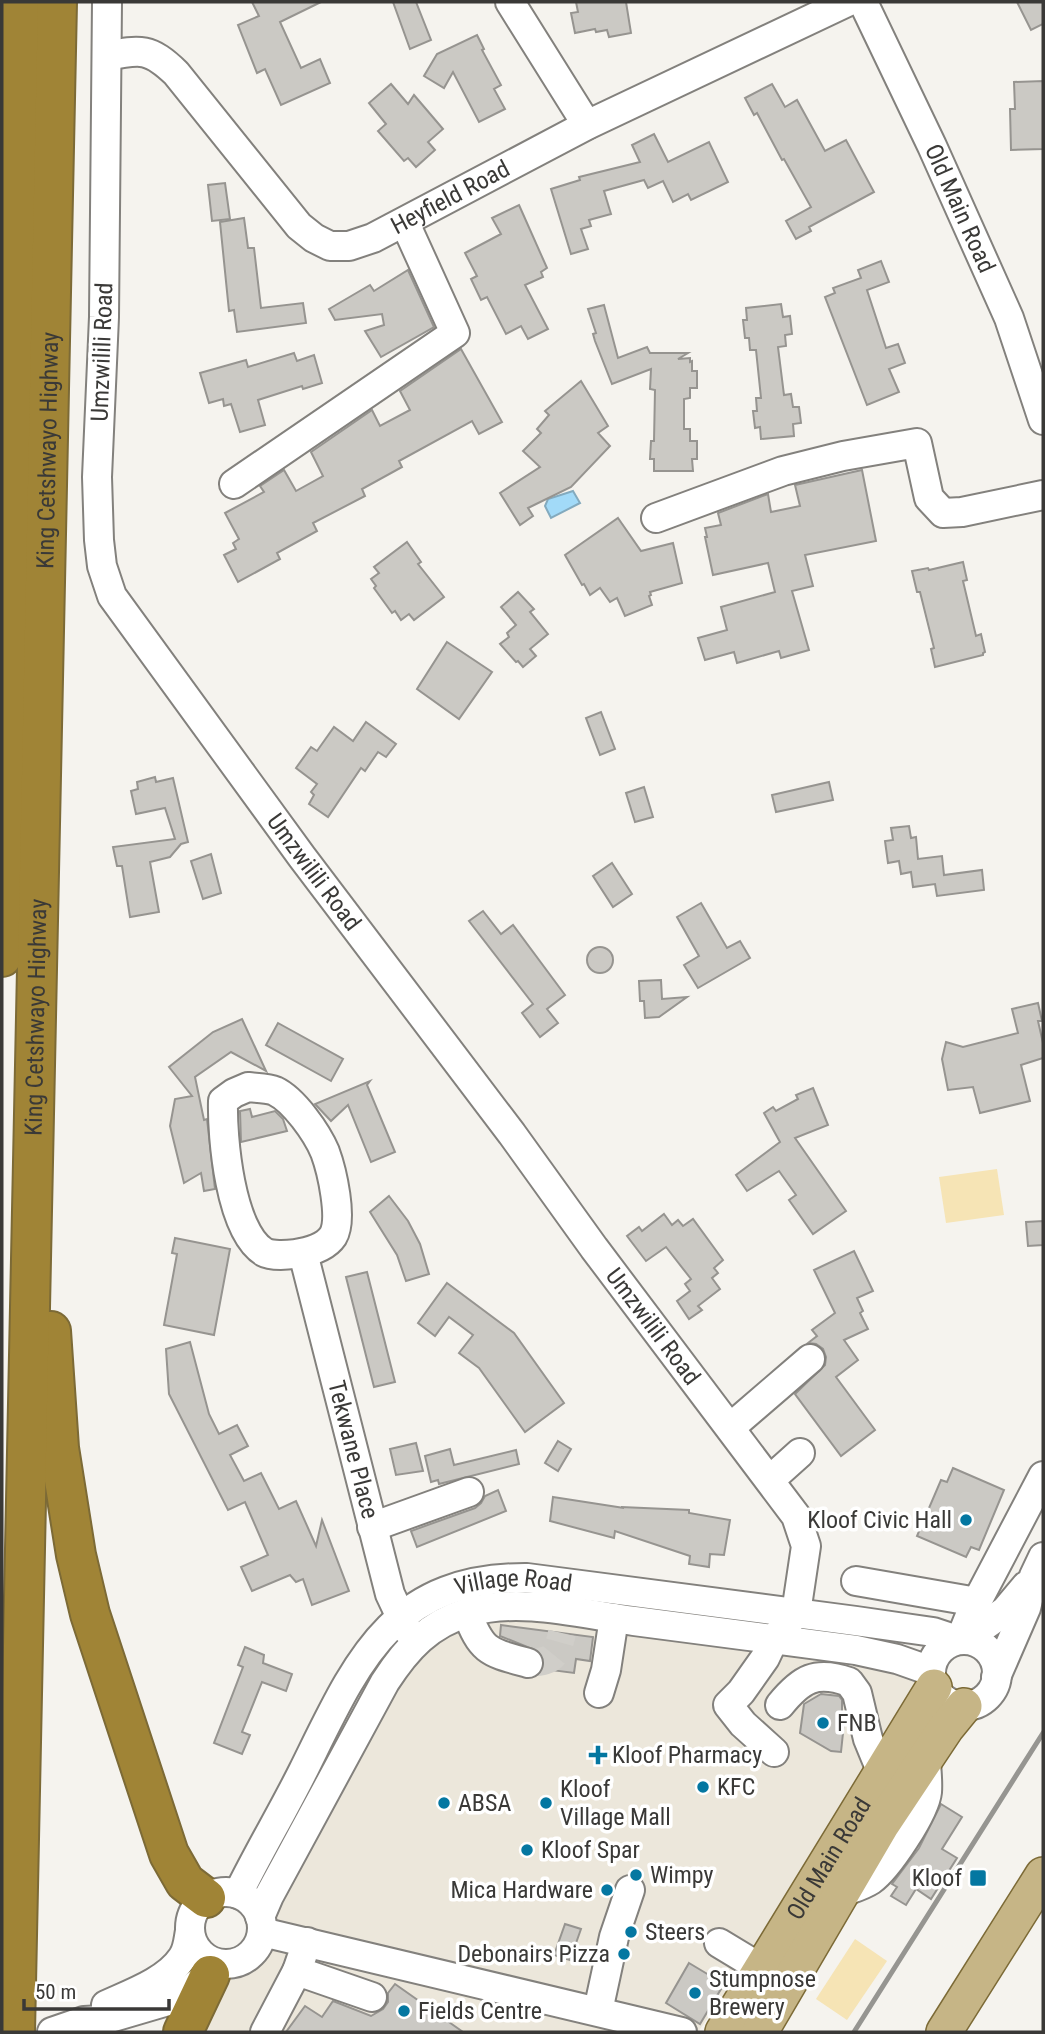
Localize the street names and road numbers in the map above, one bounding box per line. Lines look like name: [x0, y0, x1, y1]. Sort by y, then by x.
street label: Old Main Road: [919, 140, 1001, 277]
street label: Heyfield Road: [386, 154, 514, 240]
street label: Umzwilili Road: [86, 282, 118, 422]
street label: King Cetshwayo Highway: [31, 331, 64, 569]
street label: Umzwilili Road: [261, 808, 367, 936]
street label: King Cetshwayo Highway: [20, 898, 52, 1136]
street label: Umzwilili Road: [600, 1262, 706, 1390]
street label: Tekwane Place: [322, 1378, 384, 1522]
street label: Village Road: [451, 1564, 574, 1601]
street label: Old Main Road: [781, 1793, 877, 1925]

